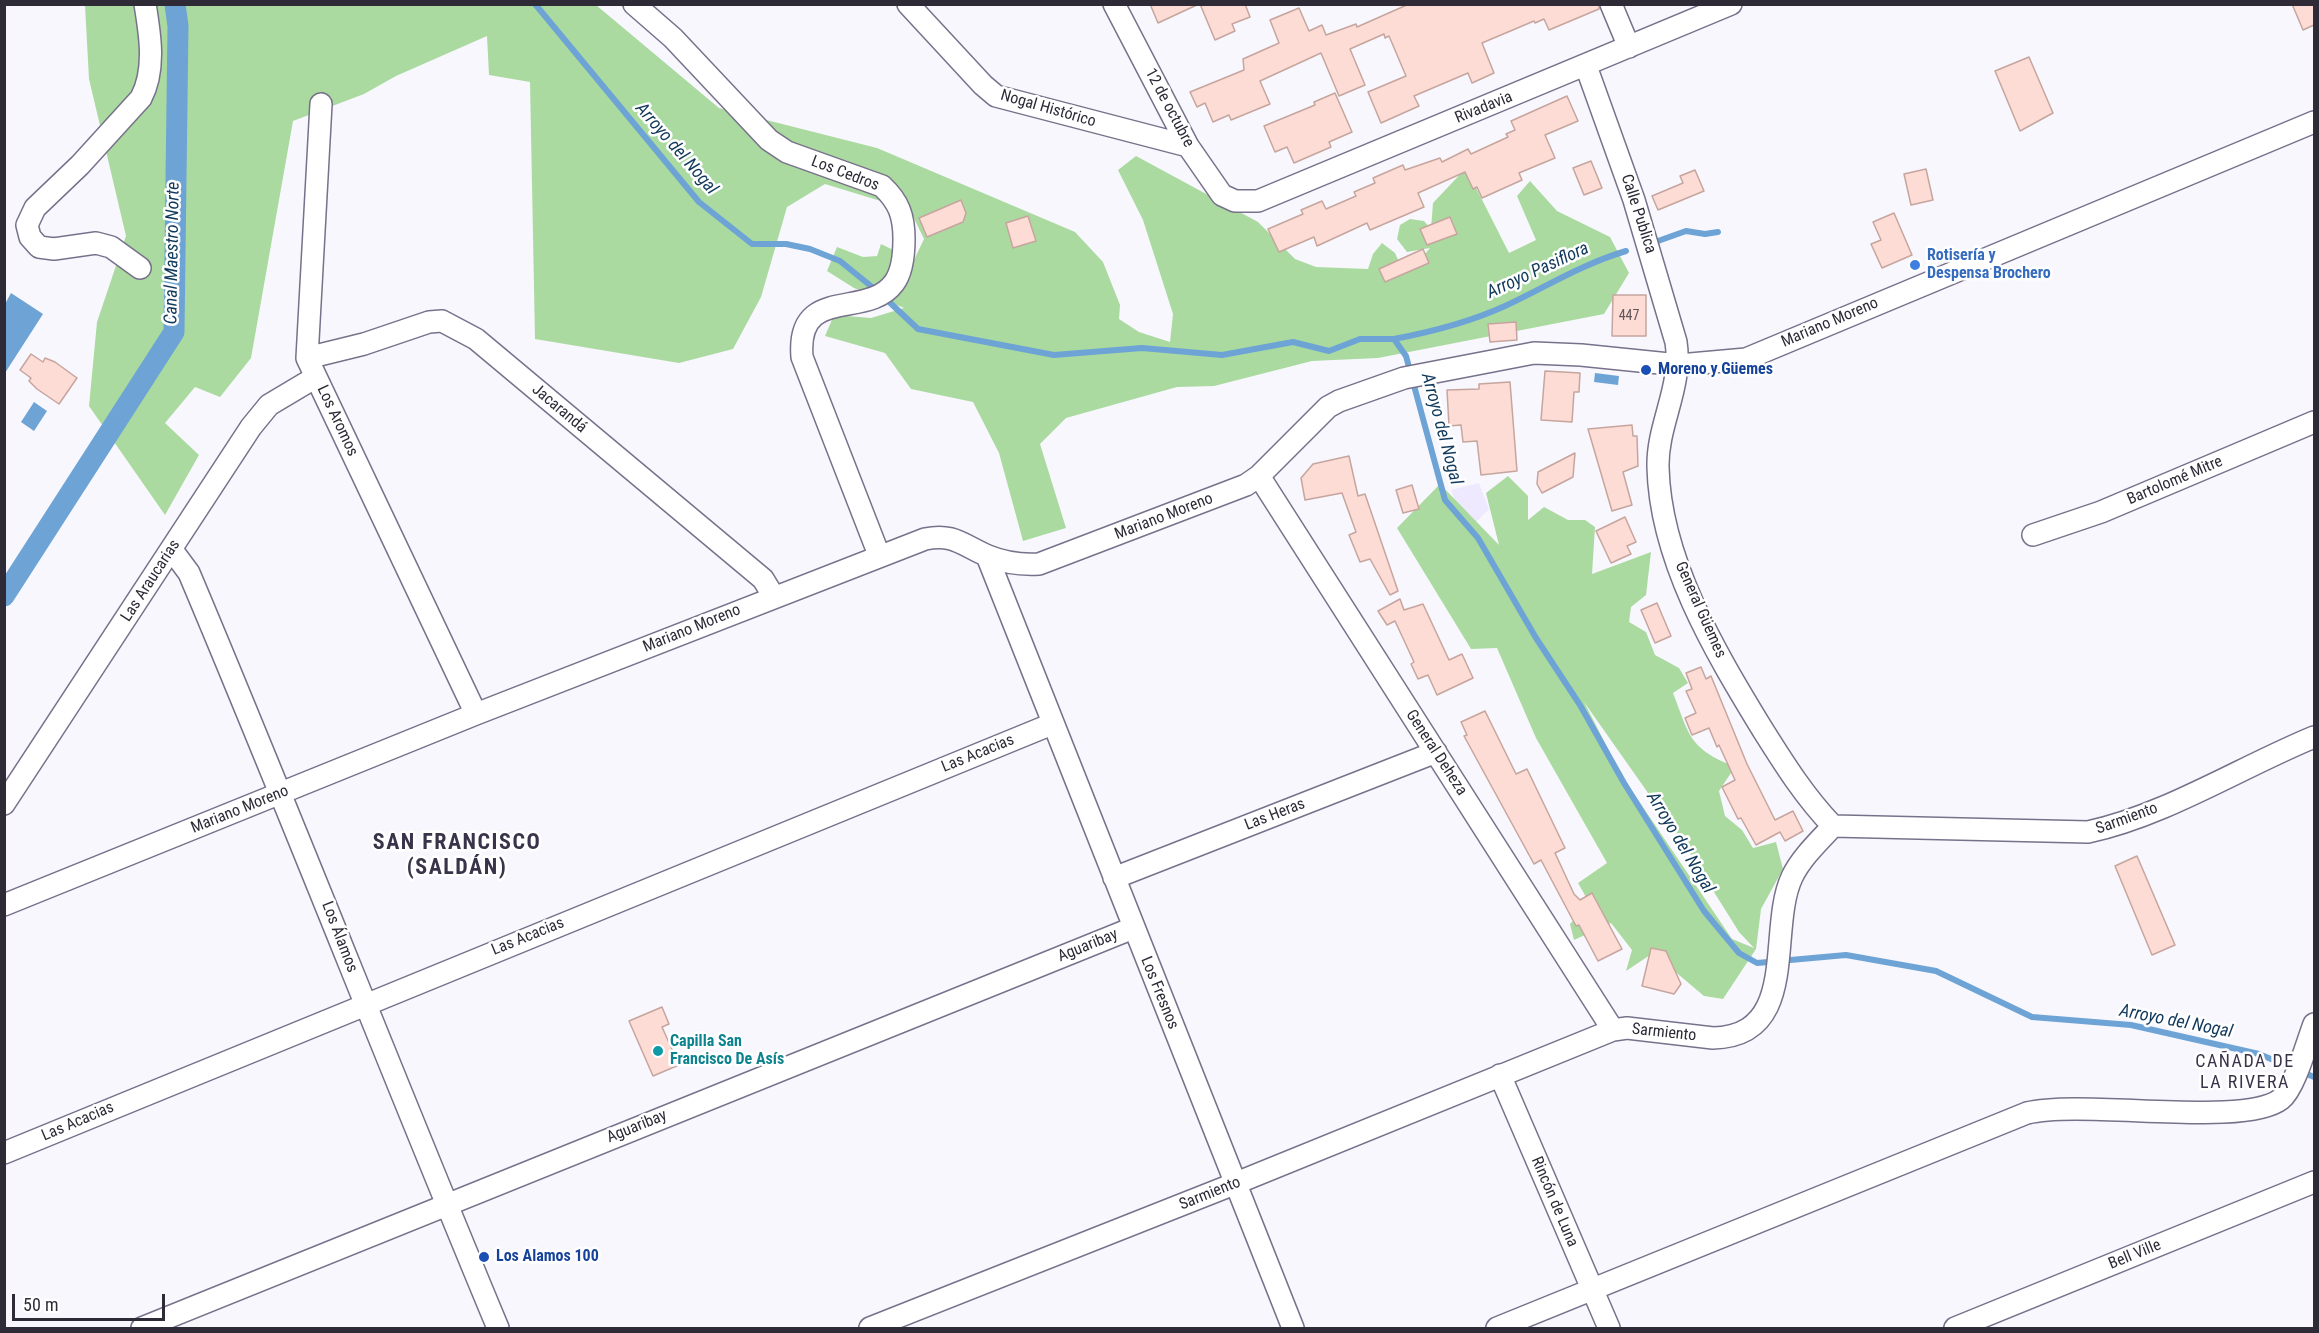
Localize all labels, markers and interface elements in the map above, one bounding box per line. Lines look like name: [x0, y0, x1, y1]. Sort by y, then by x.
street label: 12 de octubre: [1140, 65, 1198, 151]
street label: Nogal Histórico: [998, 86, 1098, 132]
street label: Rivadavia: [1452, 88, 1516, 128]
water label: Arroyo del Nogal: [630, 99, 722, 199]
street label: Los Cedros: [808, 152, 882, 196]
street label: Calle Publica: [1616, 172, 1660, 256]
water label: Canal Maestro Norte: [161, 181, 185, 325]
water label: Arroyo Pasiflora: [1484, 238, 1592, 304]
place label: Rotisería y Despensa Brochero: [1927, 246, 2051, 284]
marker: Rotisería y Despensa Brochero: [1908, 258, 1922, 272]
street label: Mariano Moreno: [1779, 294, 1881, 352]
house number: 447: [1619, 308, 1639, 324]
place label: Moreno y Güemes: [1658, 360, 1773, 380]
marker: Moreno y Güemes: [1639, 363, 1653, 377]
water label: Arroyo del Nogal: [1416, 371, 1466, 487]
street label: Jacarandá: [528, 380, 590, 438]
street label: Los Aromos: [312, 383, 362, 459]
street label: Bartolomé Mitre: [2124, 452, 2226, 510]
street label: Mariano Moreno: [1112, 489, 1216, 545]
street label: Las Araucarias: [117, 536, 185, 626]
street label: General Güemes: [1670, 559, 1730, 661]
street label: Mariano Moreno: [640, 601, 744, 657]
street label: General Deheza: [1401, 707, 1471, 799]
street label: Las Acacias: [939, 731, 1017, 777]
street label: Mariano Moreno: [188, 782, 292, 838]
water label: Arroyo del Nogal: [1641, 788, 1719, 898]
street label: Las Heras: [1242, 795, 1308, 835]
street label: Sarmiento: [2093, 799, 2161, 839]
district label: SAN FRANCISCO (SALDÁN): [373, 830, 541, 882]
street label: Los Álamos: [317, 899, 361, 975]
street label: Las Acacias: [489, 914, 567, 960]
street label: Aguaribay: [1055, 925, 1121, 967]
street label: Los Fresnos: [1136, 954, 1182, 1032]
water label: Arroyo del Nogal: [2118, 1000, 2234, 1044]
street label: Sarmiento: [1631, 1020, 1697, 1046]
place label: Capilla San Francisco De Asís: [670, 1032, 784, 1070]
marker: Capilla San Francisco De Asís: [651, 1044, 665, 1058]
district label: CAÑADA DE LA RIVERA: [2195, 1051, 2295, 1094]
street label: Las Acacias: [39, 1098, 117, 1146]
street label: Aguaribay: [604, 1106, 670, 1148]
street label: Rincón de Luna: [1526, 1154, 1582, 1250]
street label: Sarmiento: [1177, 1173, 1243, 1215]
street label: Bell Ville: [2106, 1236, 2164, 1274]
place label: Los Alamos 100: [496, 1247, 599, 1267]
marker: Los Alamos 100: [477, 1250, 491, 1264]
scale bar: [15, 1282, 168, 1320]
text: 50 m: [23, 1294, 58, 1315]

